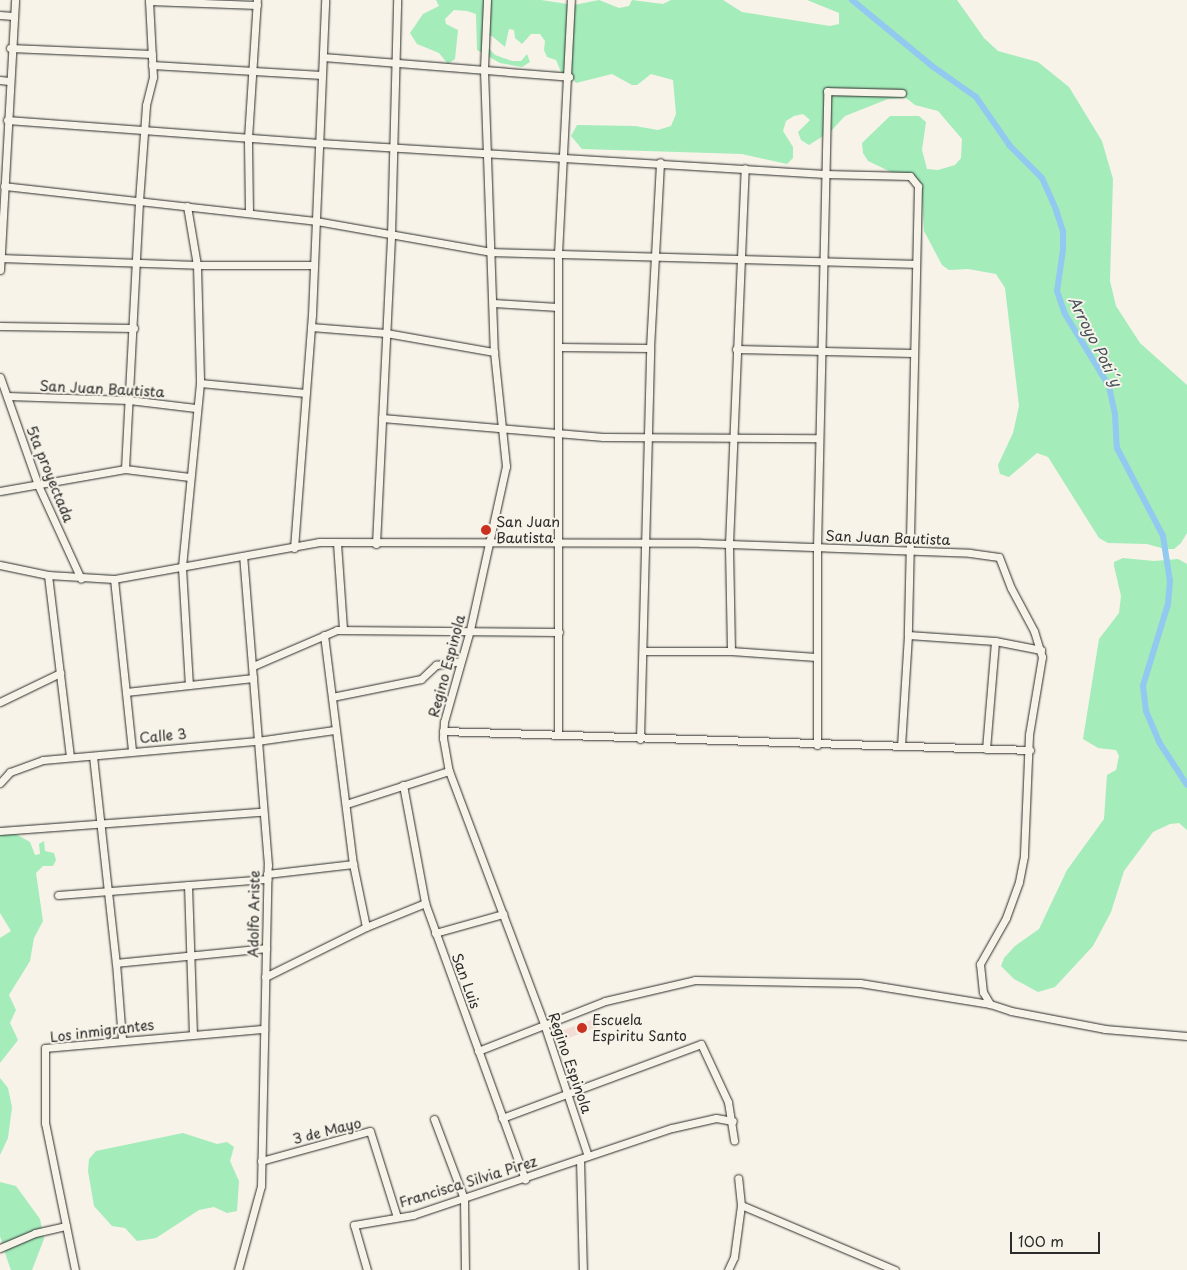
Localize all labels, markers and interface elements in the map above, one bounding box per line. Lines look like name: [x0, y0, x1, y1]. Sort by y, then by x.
water label: Arroyo Poti´y: [1065, 293, 1127, 389]
street label: San Juan Bautista: [39, 377, 165, 401]
street label: 5ta proyectada: [23, 423, 77, 525]
place label: San Juan Bautista: [496, 514, 559, 546]
marker: San Juan Bautista: [480, 524, 492, 536]
street label: San Juan Bautista: [825, 527, 951, 549]
street label: Regino Espinola: [425, 613, 469, 719]
street label: Calle 3: [138, 726, 188, 746]
street label: Adolfo Ariste: [245, 870, 263, 958]
street label: San Luis: [448, 952, 484, 1010]
street label: Regino Espinola: [545, 1010, 595, 1116]
place label: Escuela Espiritu Santo: [592, 1012, 687, 1044]
street label: Los inmigrantes: [48, 1016, 156, 1046]
marker: Escuela Espiritu Santo: [576, 1022, 588, 1034]
street label: 3 de Mayo: [290, 1114, 364, 1148]
street label: Francisca Silvia Pirez: [397, 1153, 539, 1211]
scale bar: [1012, 1222, 1102, 1254]
text: 100 m: [1018, 1229, 1064, 1252]

